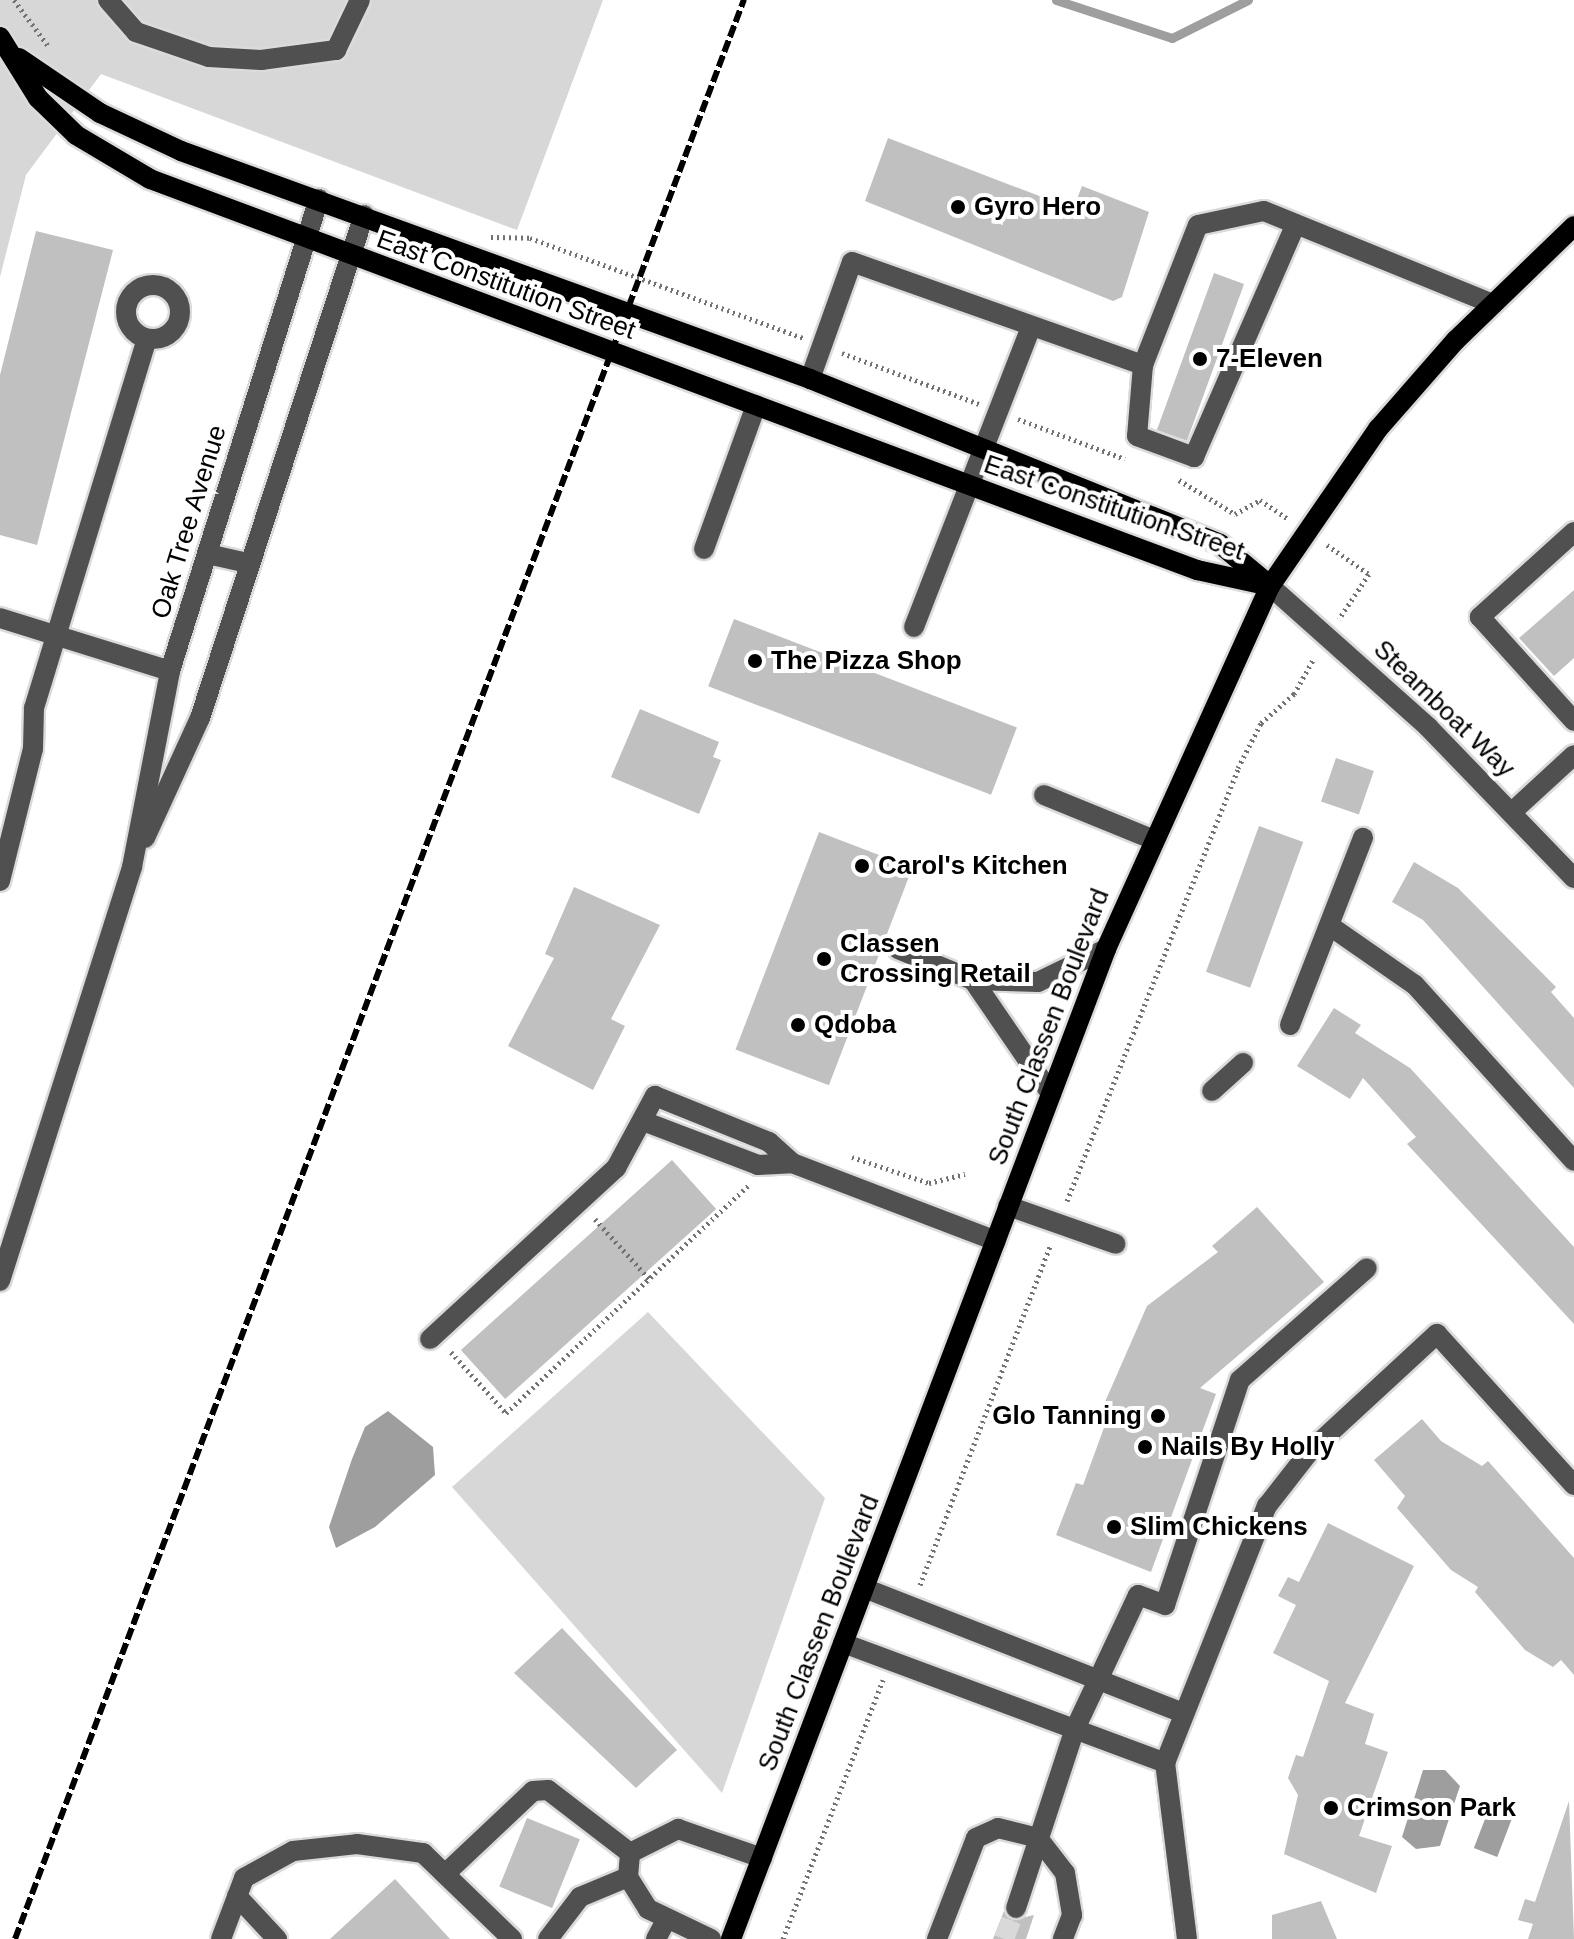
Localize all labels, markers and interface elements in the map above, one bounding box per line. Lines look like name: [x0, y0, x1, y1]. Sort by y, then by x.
place label: Gyro Hero: [974, 191, 1101, 223]
marker: Gyro Hero: [949, 198, 967, 216]
street label: East Constitution Street: [372, 224, 640, 346]
place label: 7-Eleven: [1216, 343, 1323, 375]
marker: 7-Eleven: [1191, 350, 1209, 368]
street label: Oak Tree Avenue: [145, 421, 233, 623]
street label: East Constitution Street: [980, 449, 1248, 567]
street label: Steamboat Way: [1367, 634, 1521, 784]
place label: The Pizza Shop: [771, 645, 962, 677]
marker: The Pizza Shop: [746, 652, 764, 670]
place label: Carol's Kitchen: [878, 850, 1068, 882]
marker: Carol's Kitchen: [853, 857, 871, 875]
street label: South Classen Boulevard: [982, 884, 1116, 1170]
place label: Classen Crossing Retail: [840, 928, 1031, 990]
marker: Classen Crossing Retail: [815, 950, 833, 968]
place label: Qdoba: [814, 1009, 896, 1041]
marker: Qdoba: [789, 1016, 807, 1034]
place label: Glo Tanning: [992, 1400, 1142, 1432]
marker: Glo Tanning: [1149, 1407, 1167, 1425]
place label: Nails By Holly: [1161, 1431, 1334, 1463]
marker: Nails By Holly: [1136, 1438, 1154, 1456]
street label: South Classen Boulevard: [752, 1490, 886, 1776]
place label: Slim Chickens: [1130, 1511, 1308, 1543]
marker: Slim Chickens: [1105, 1518, 1123, 1536]
place label: Crimson Park: [1347, 1792, 1516, 1824]
marker: Crimson Park: [1322, 1799, 1340, 1817]

